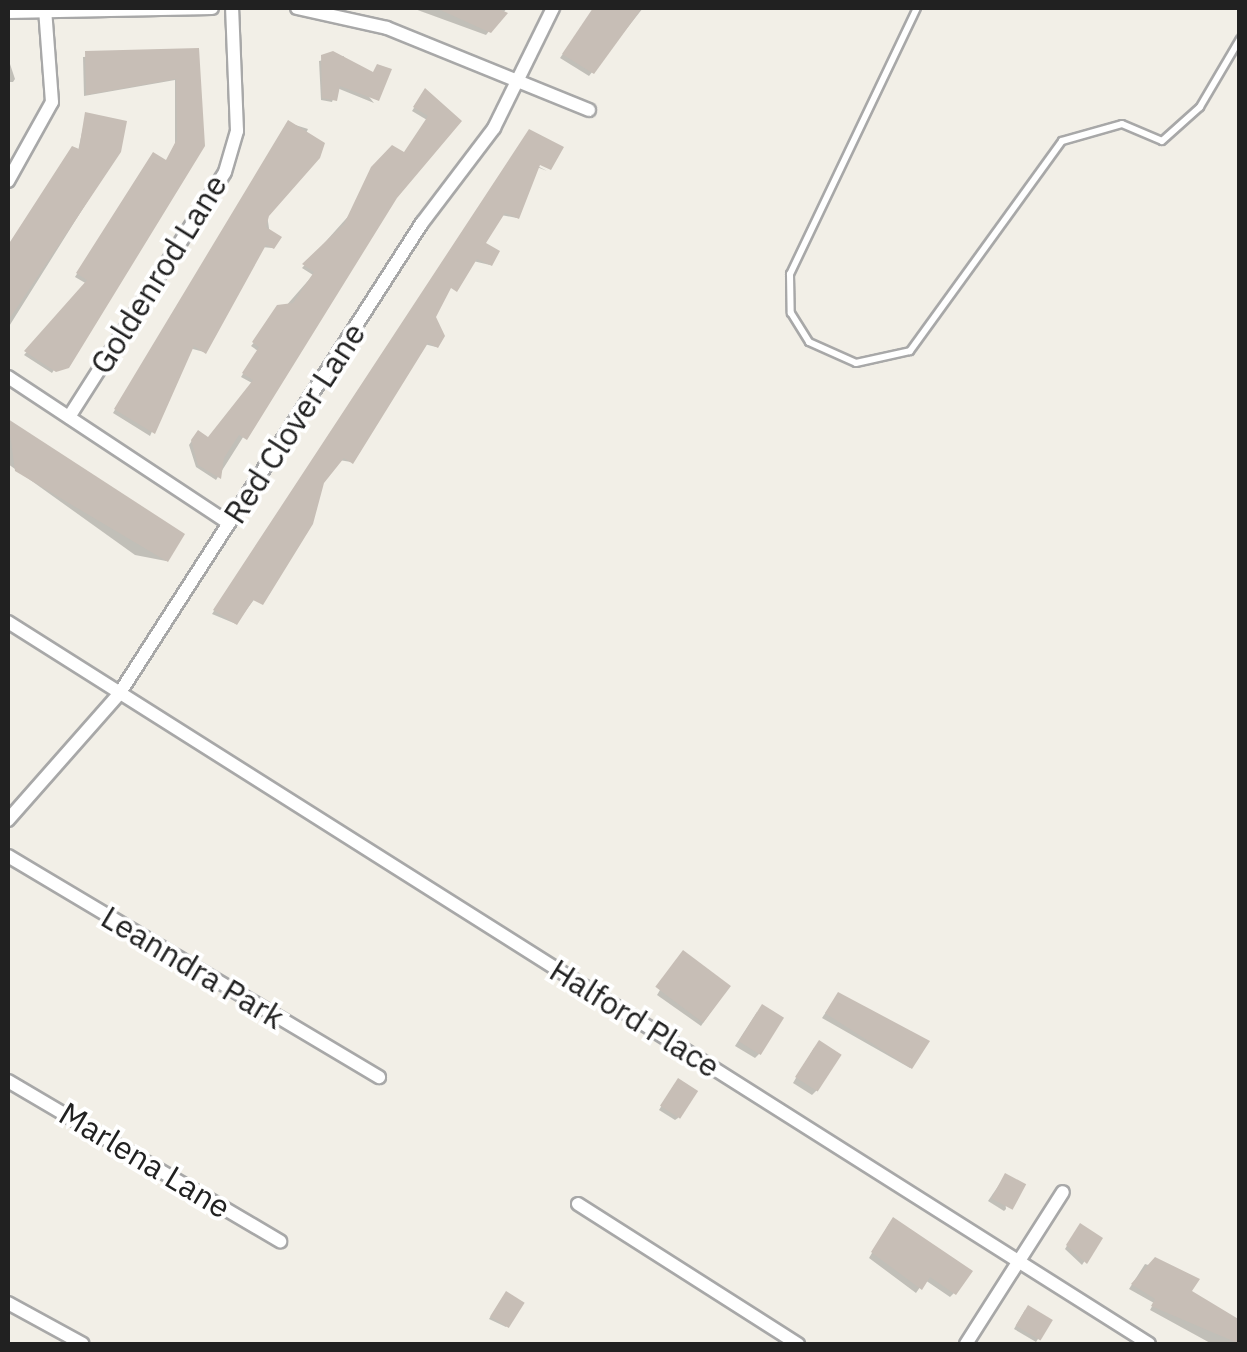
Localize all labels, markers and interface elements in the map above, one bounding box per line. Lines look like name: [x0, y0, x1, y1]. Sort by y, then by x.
street label: Goldenrod Lane: [81, 167, 235, 381]
street label: Red Clover Lane: [215, 316, 373, 530]
street label: Leanndra Park: [95, 897, 291, 1037]
street label: Halford Place: [543, 951, 727, 1085]
street label: Marlena Lane: [53, 1094, 237, 1226]

